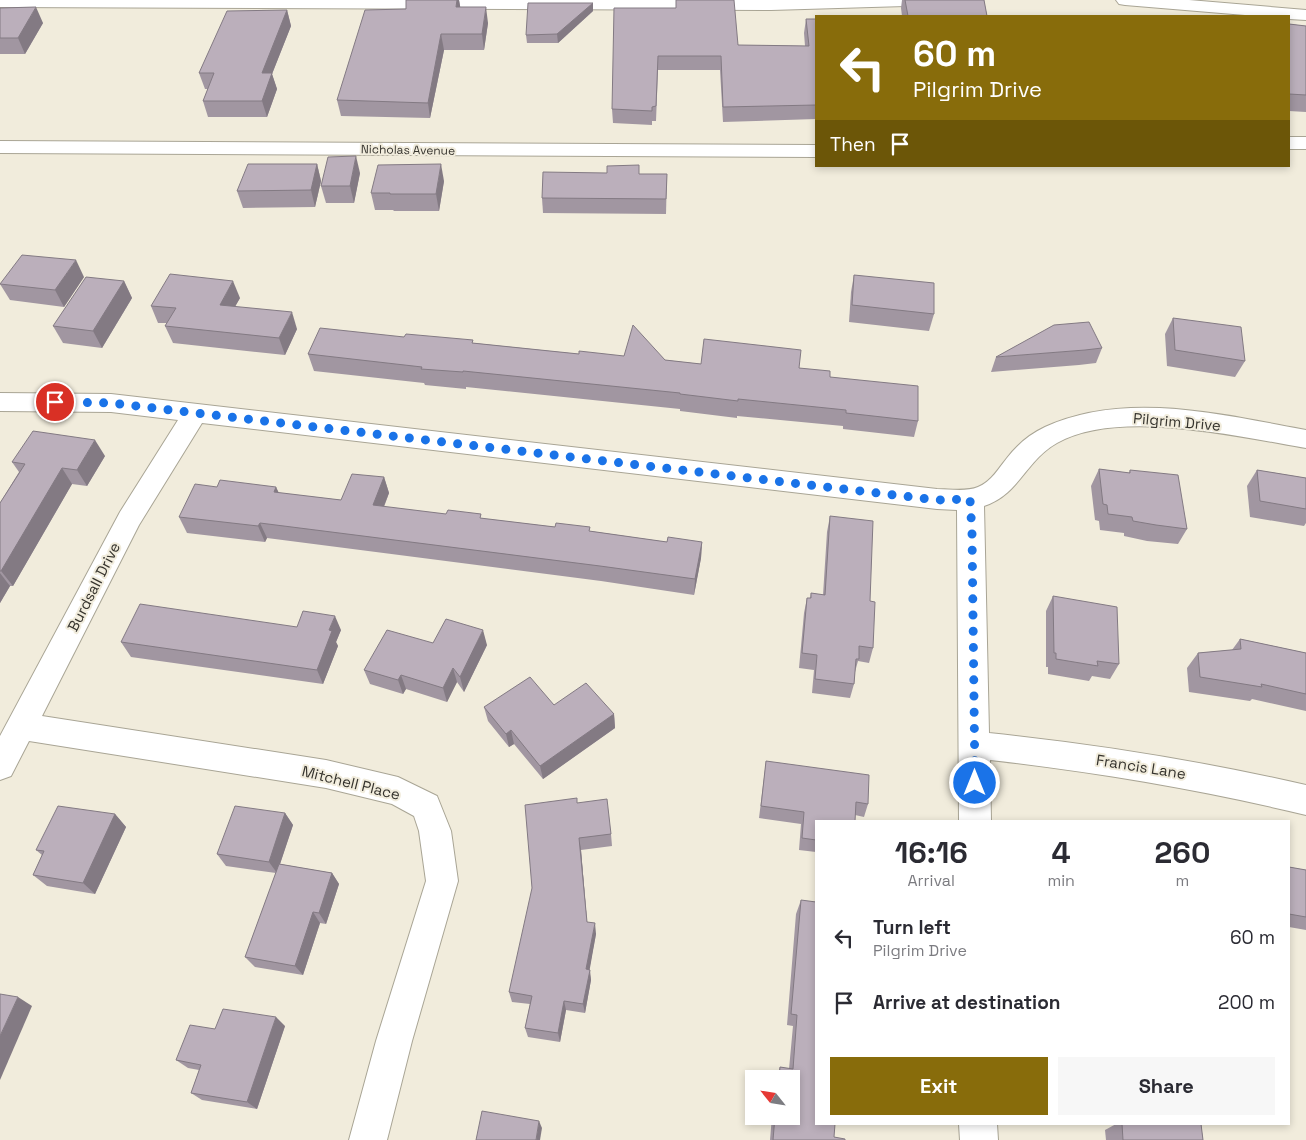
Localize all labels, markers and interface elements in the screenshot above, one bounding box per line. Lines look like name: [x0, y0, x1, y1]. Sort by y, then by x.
text: 60 m: [913, 32, 996, 76]
icon: left: [830, 35, 895, 100]
text: Pilgrim Drive: [913, 75, 1042, 103]
icon: arrive: [886, 130, 914, 158]
text: Then: [830, 132, 876, 157]
street label: Nicholas Avenue: [361, 141, 455, 159]
pin: [34, 381, 76, 423]
icon: arrive: [41, 388, 69, 416]
street label: Pilgrim Drive: [1132, 408, 1222, 435]
street label: Burdsall Drive: [63, 539, 124, 635]
street label: Francis Lane: [1095, 750, 1187, 783]
position arrow: [948, 756, 1000, 808]
street label: Mitchell Place: [300, 761, 402, 804]
text: 16:16: [895, 833, 968, 872]
text: 4: [1052, 833, 1071, 872]
text: 260: [1155, 833, 1210, 872]
text: Arrival: [907, 870, 955, 891]
text: min: [1047, 870, 1075, 891]
text: m: [1176, 870, 1189, 891]
text: Turn left: [873, 915, 951, 940]
icon: left: [830, 924, 858, 952]
text: 60 m: [1230, 925, 1275, 950]
text: Pilgrim Drive: [873, 940, 967, 961]
icon: arrive: [830, 989, 858, 1017]
text: Arrive at destination: [873, 990, 1061, 1015]
text: 200 m: [1218, 990, 1275, 1015]
button: Exit: [830, 1057, 1048, 1115]
button: Share: [1058, 1057, 1275, 1115]
north arrow: [745, 1070, 800, 1125]
map controls: [745, 1070, 800, 1125]

